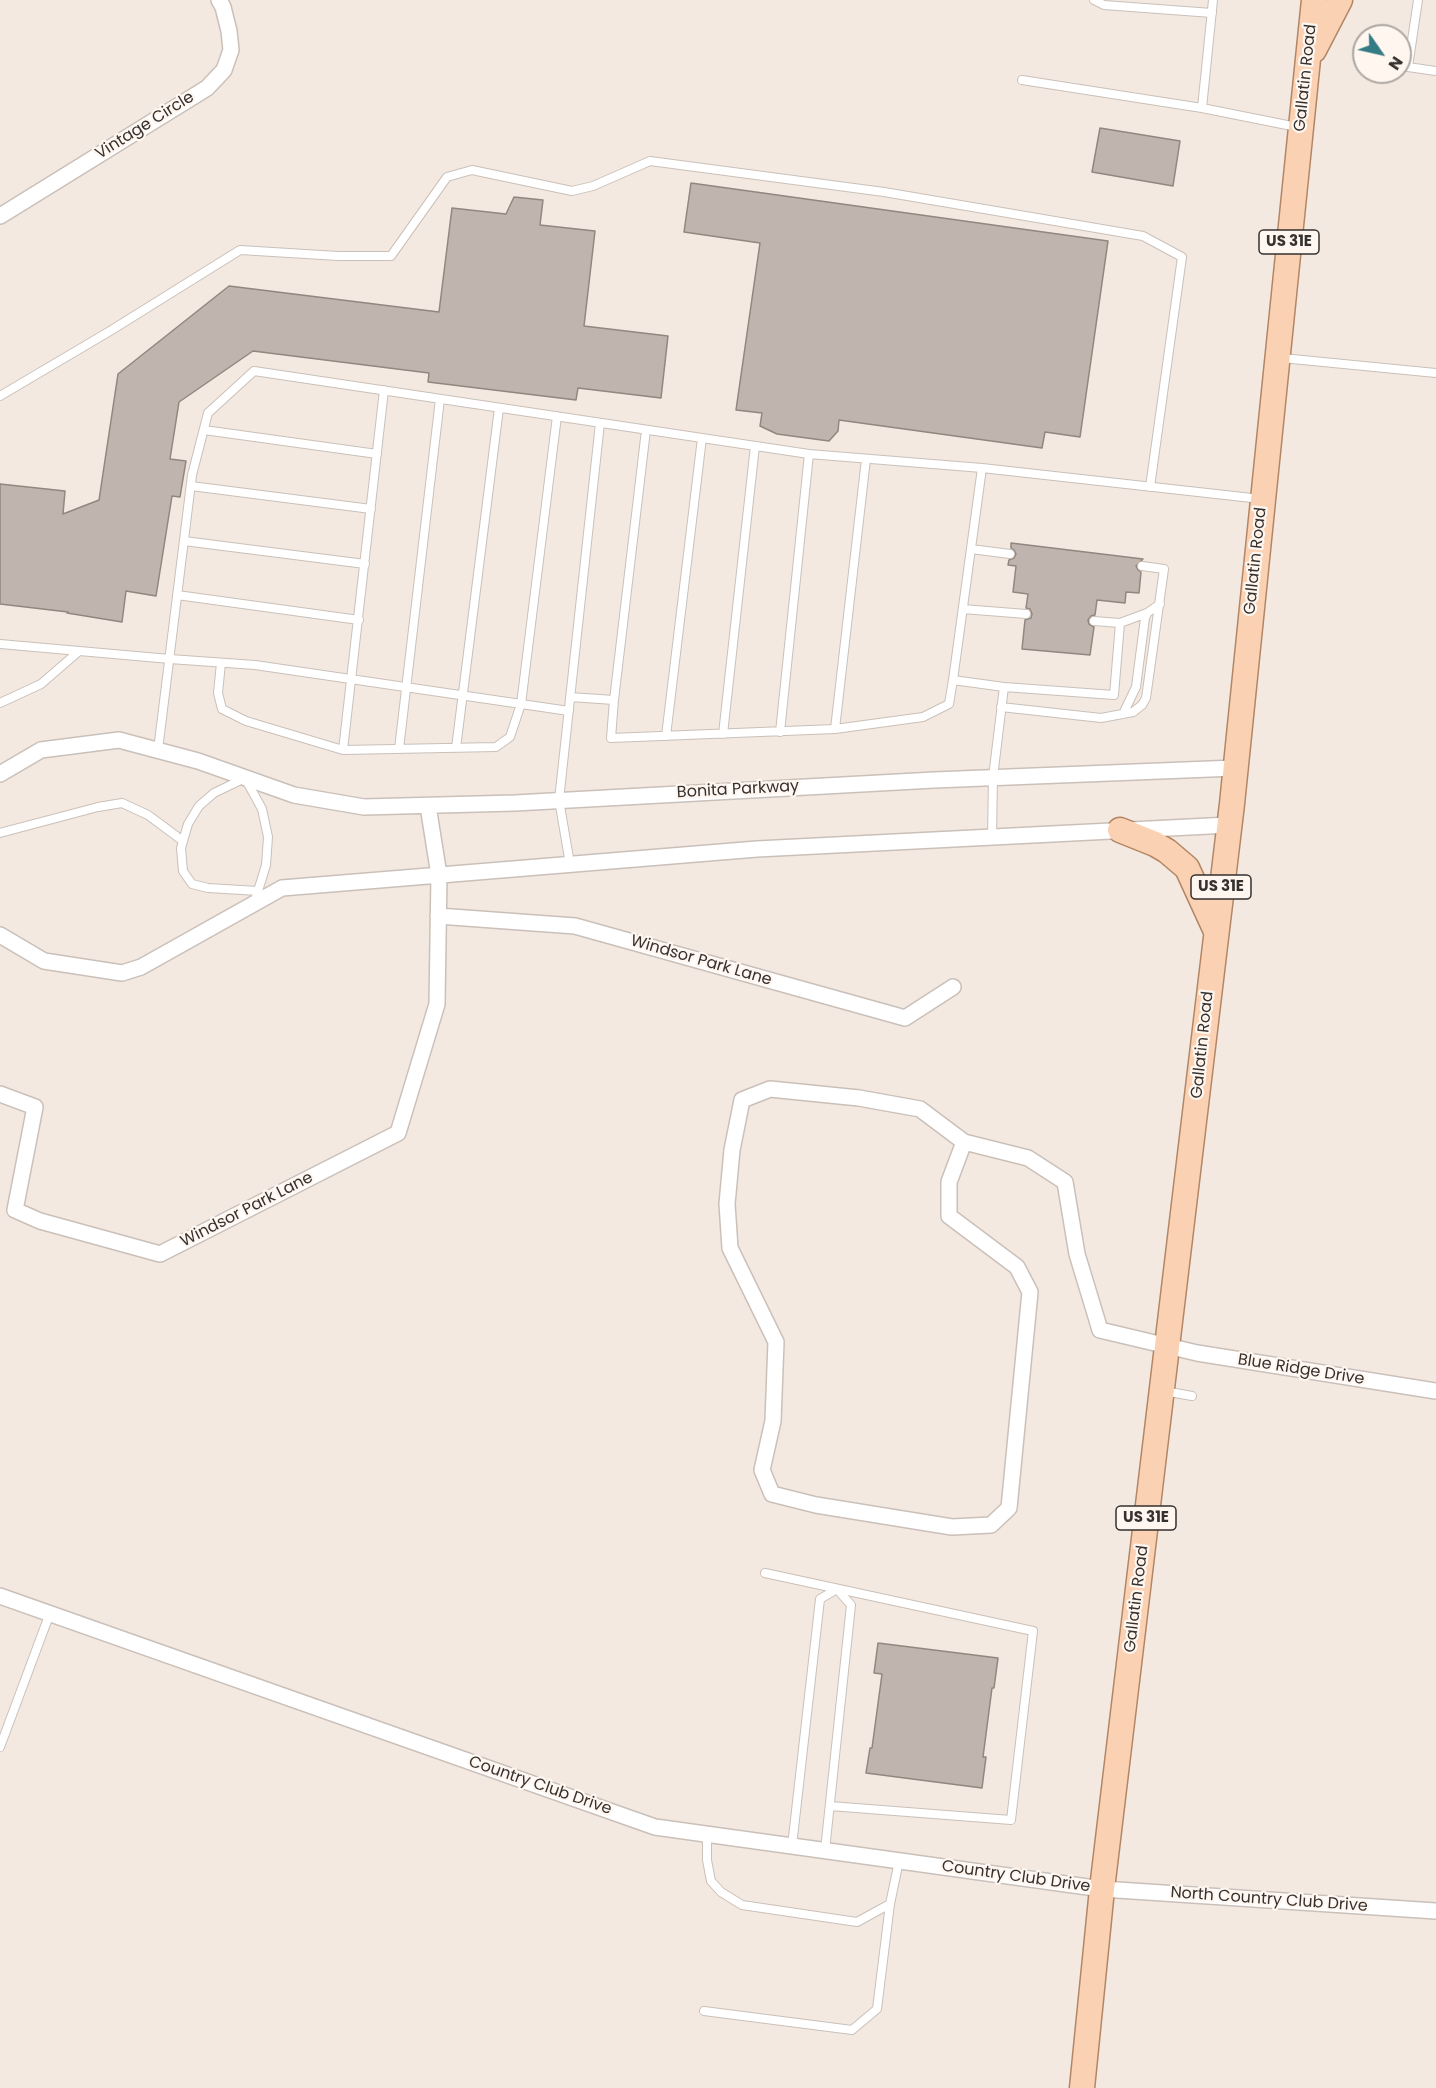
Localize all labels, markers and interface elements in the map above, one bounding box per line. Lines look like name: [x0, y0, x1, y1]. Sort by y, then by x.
street label: Gallatin Road: [1291, 23, 1321, 133]
north arrow: [1352, 24, 1412, 84]
text: N: [1383, 52, 1409, 75]
street label: Vintage Circle: [92, 88, 198, 164]
road number: US 31E: [1259, 230, 1319, 254]
street label: Gallatin Road: [1241, 506, 1271, 616]
street label: Bonita Parkway: [676, 777, 800, 803]
road number: US 31E: [1191, 875, 1251, 899]
street label: Windsor Park Lane: [628, 932, 774, 990]
street label: Gallatin Road: [1188, 990, 1218, 1100]
street label: Windsor Park Lane: [178, 1168, 316, 1252]
street label: Blue Ridge Drive: [1236, 1351, 1366, 1389]
road number: US 31E: [1116, 1506, 1176, 1530]
street label: Gallatin Road: [1121, 1544, 1153, 1654]
street label: Country Club Drive: [466, 1753, 614, 1819]
street label: Country Club Drive: [940, 1857, 1092, 1897]
street label: North Country Club Drive: [1170, 1884, 1368, 1916]

